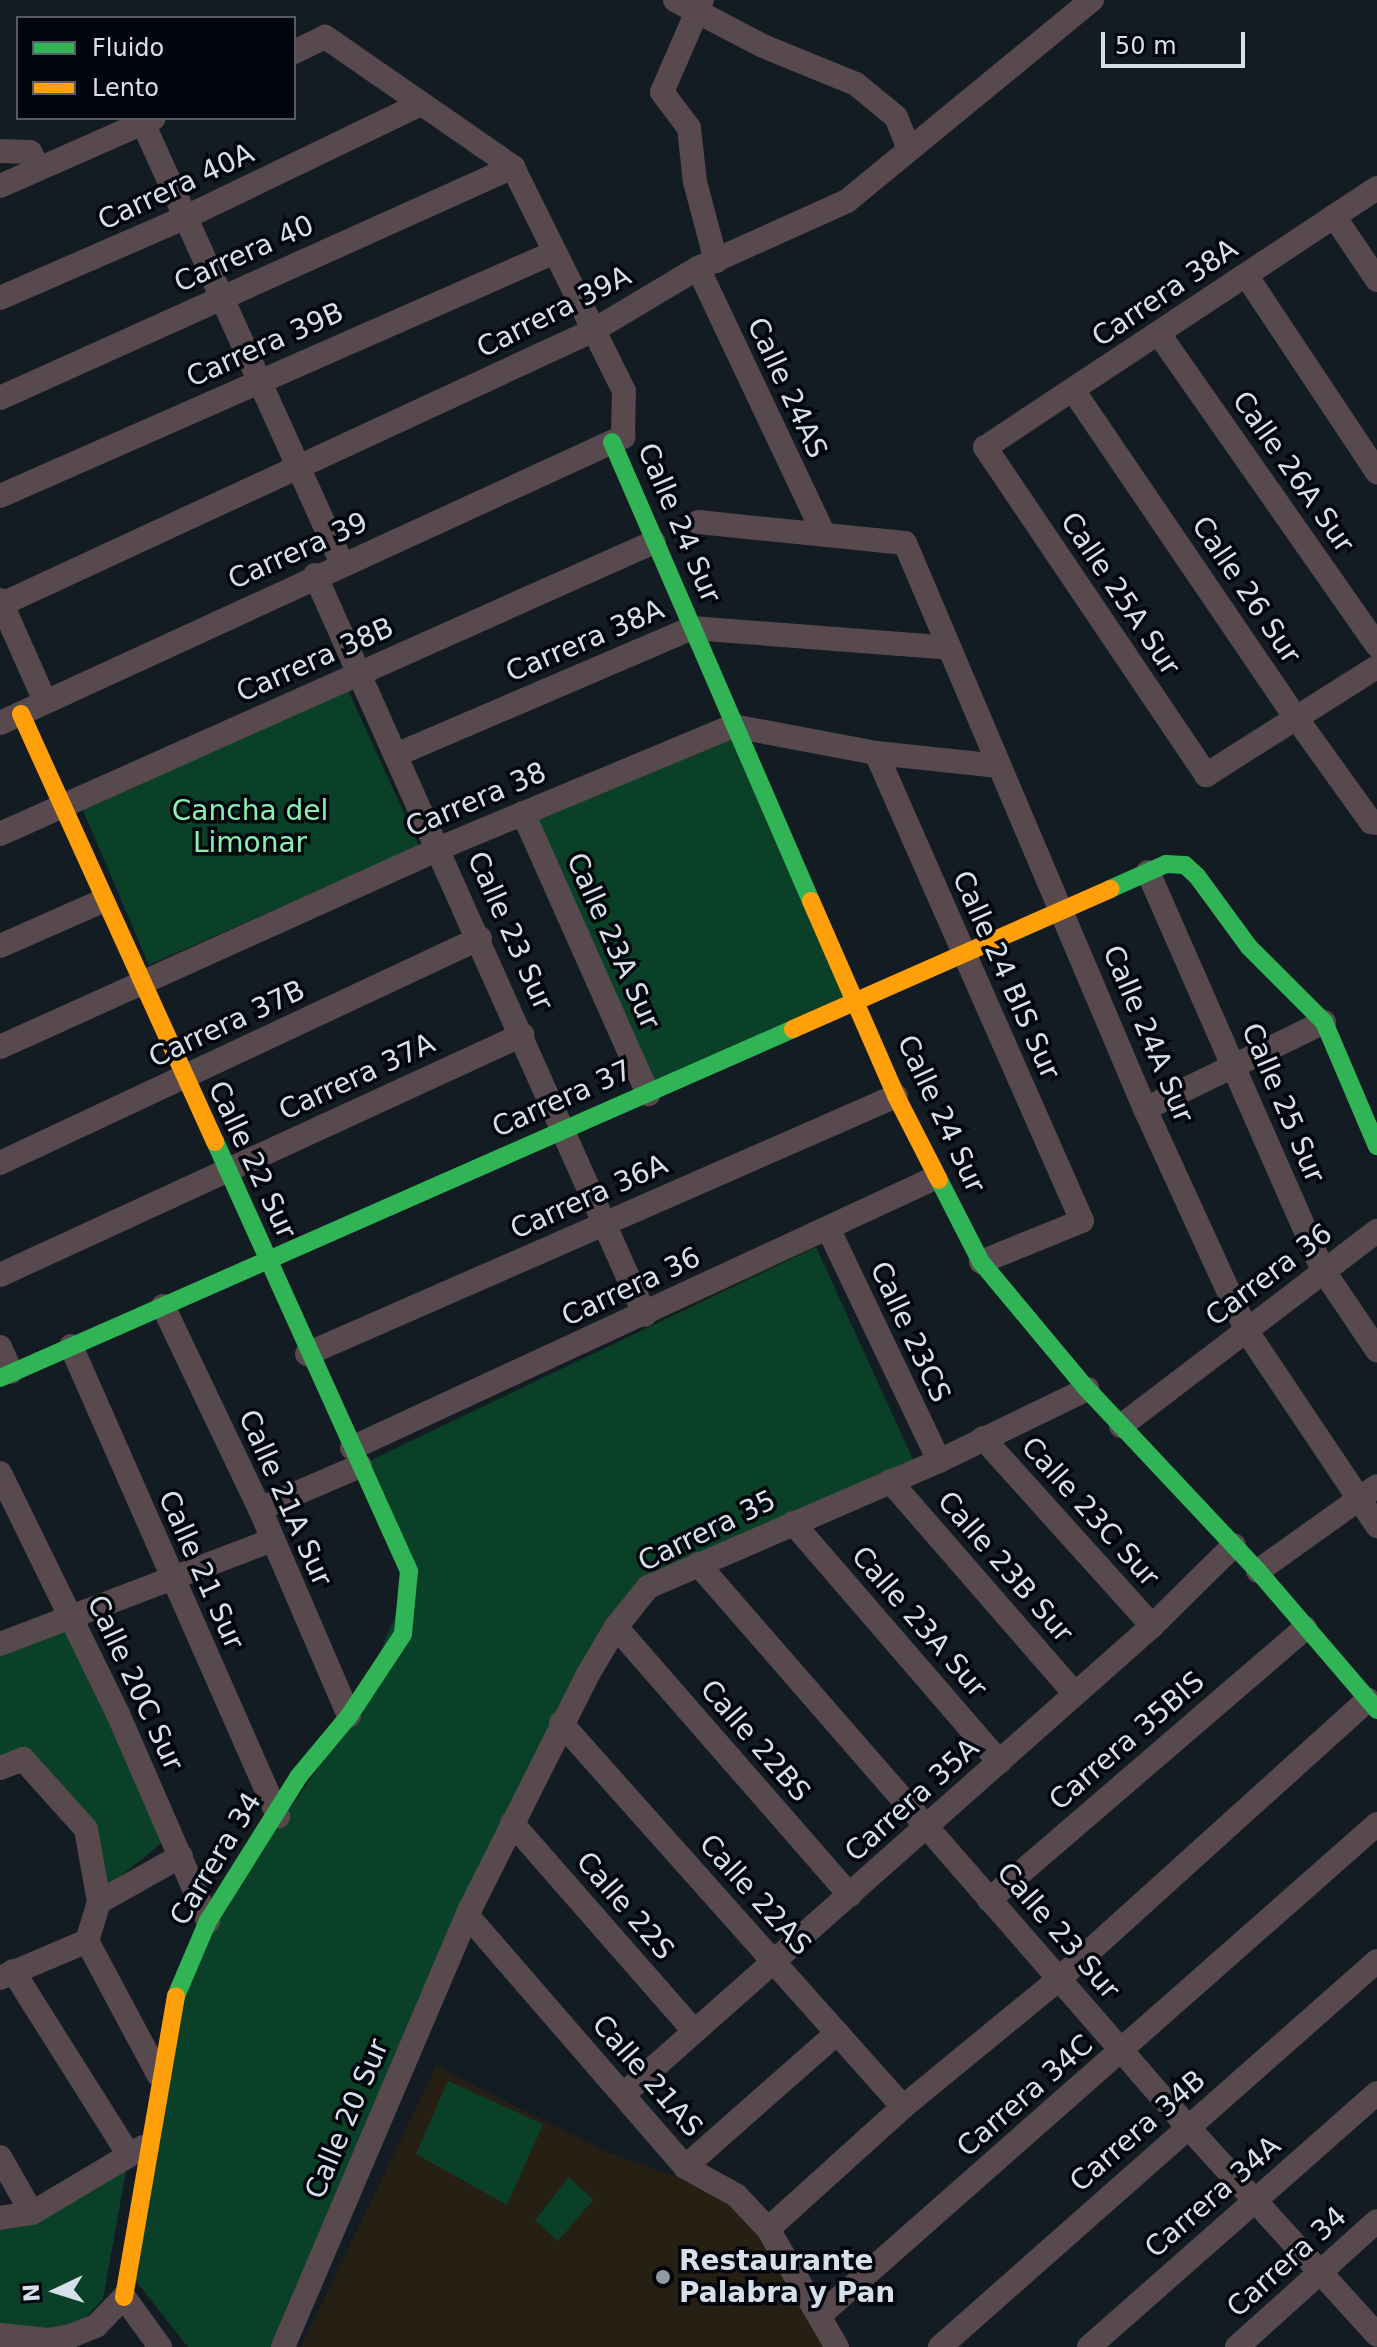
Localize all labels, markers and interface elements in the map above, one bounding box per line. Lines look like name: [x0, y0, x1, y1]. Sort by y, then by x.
legend: [16, 16, 296, 120]
scale bar: [1105, 16, 1249, 66]
text: 50 m: [1115, 32, 1177, 60]
text: Fluido: [92, 34, 164, 62]
text: Lento: [92, 74, 159, 102]
street label: Carrera 40A: [93, 136, 259, 238]
street label: Carrera 40: [169, 208, 319, 300]
street label: Carrera 38A: [1086, 232, 1244, 354]
street label: Carrera 39A: [471, 259, 637, 365]
street label: Carrera 39B: [181, 295, 349, 395]
street label: Calle 24AS: [740, 312, 834, 464]
street label: Calle 26A Sur: [1225, 385, 1361, 559]
street label: Calle 24 Sur: [630, 438, 728, 608]
street label: Carrera 39: [223, 505, 373, 597]
street label: Calle 25A Sur: [1053, 506, 1187, 682]
street label: Calle 26 Sur: [1185, 510, 1307, 670]
street label: Carrera 38A: [501, 593, 669, 689]
street label: Carrera 38B: [231, 610, 399, 710]
street label: Carrera 38: [401, 755, 551, 845]
park label: Cancha del Limonar: [172, 794, 328, 860]
street label: Calle 23 Sur: [460, 847, 560, 1015]
street label: Calle 23A Sur: [559, 848, 667, 1034]
street label: Calle 24 BIS Sur: [945, 866, 1067, 1084]
street label: Calle 24A Sur: [1096, 940, 1200, 1128]
street label: Carrera 37B: [144, 973, 310, 1075]
street label: Calle 25 Sur: [1234, 1018, 1332, 1188]
street label: Carrera 37A: [274, 1026, 440, 1128]
street label: Calle 24 Sur: [890, 1030, 992, 1198]
street label: Carrera 37: [487, 1053, 637, 1145]
street label: Calle 22 Sur: [201, 1076, 303, 1244]
street label: Carrera 36A: [505, 1147, 673, 1247]
street label: Carrera 36: [1199, 1217, 1339, 1333]
street label: Carrera 36: [556, 1240, 706, 1334]
street label: Calle 23CS: [863, 1256, 957, 1408]
street label: Calle 21A Sur: [231, 1405, 339, 1591]
street label: Calle 23C Sur: [1014, 1430, 1166, 1594]
street label: Carrera 35: [633, 1483, 781, 1579]
street label: Calle 23B Sur: [930, 1485, 1080, 1649]
street label: Calle 21 Sur: [151, 1486, 251, 1654]
street label: Calle 23A Sur: [844, 1540, 994, 1704]
street label: Calle 20C Sur: [80, 1590, 190, 1776]
street label: Carrera 35BIS: [1043, 1665, 1211, 1817]
street label: Calle 22BS: [693, 1673, 817, 1809]
street label: Carrera 35A: [838, 1731, 986, 1869]
street label: Carrera 34: [163, 1786, 269, 1932]
street label: Calle 22AS: [692, 1828, 818, 1962]
street label: Calle 22S: [569, 1845, 681, 1967]
street label: Calle 23 Sur: [990, 1856, 1126, 2006]
street label: Calle 21AS: [585, 2008, 709, 2144]
street label: Carrera 34C: [950, 2028, 1100, 2164]
street label: Calle 20 Sur: [298, 2034, 396, 2204]
street label: Carrera 34B: [1063, 2063, 1213, 2199]
street label: Carrera 34A: [1139, 2129, 1287, 2265]
street label: Carrera 34: [1220, 2200, 1354, 2324]
place label: Restaurante Palabra y Pan: [679, 2244, 895, 2310]
north arrow: [16, 2251, 96, 2331]
marker: Restaurante Palabra y Pan: [654, 2268, 672, 2286]
text: N: [18, 2283, 45, 2303]

